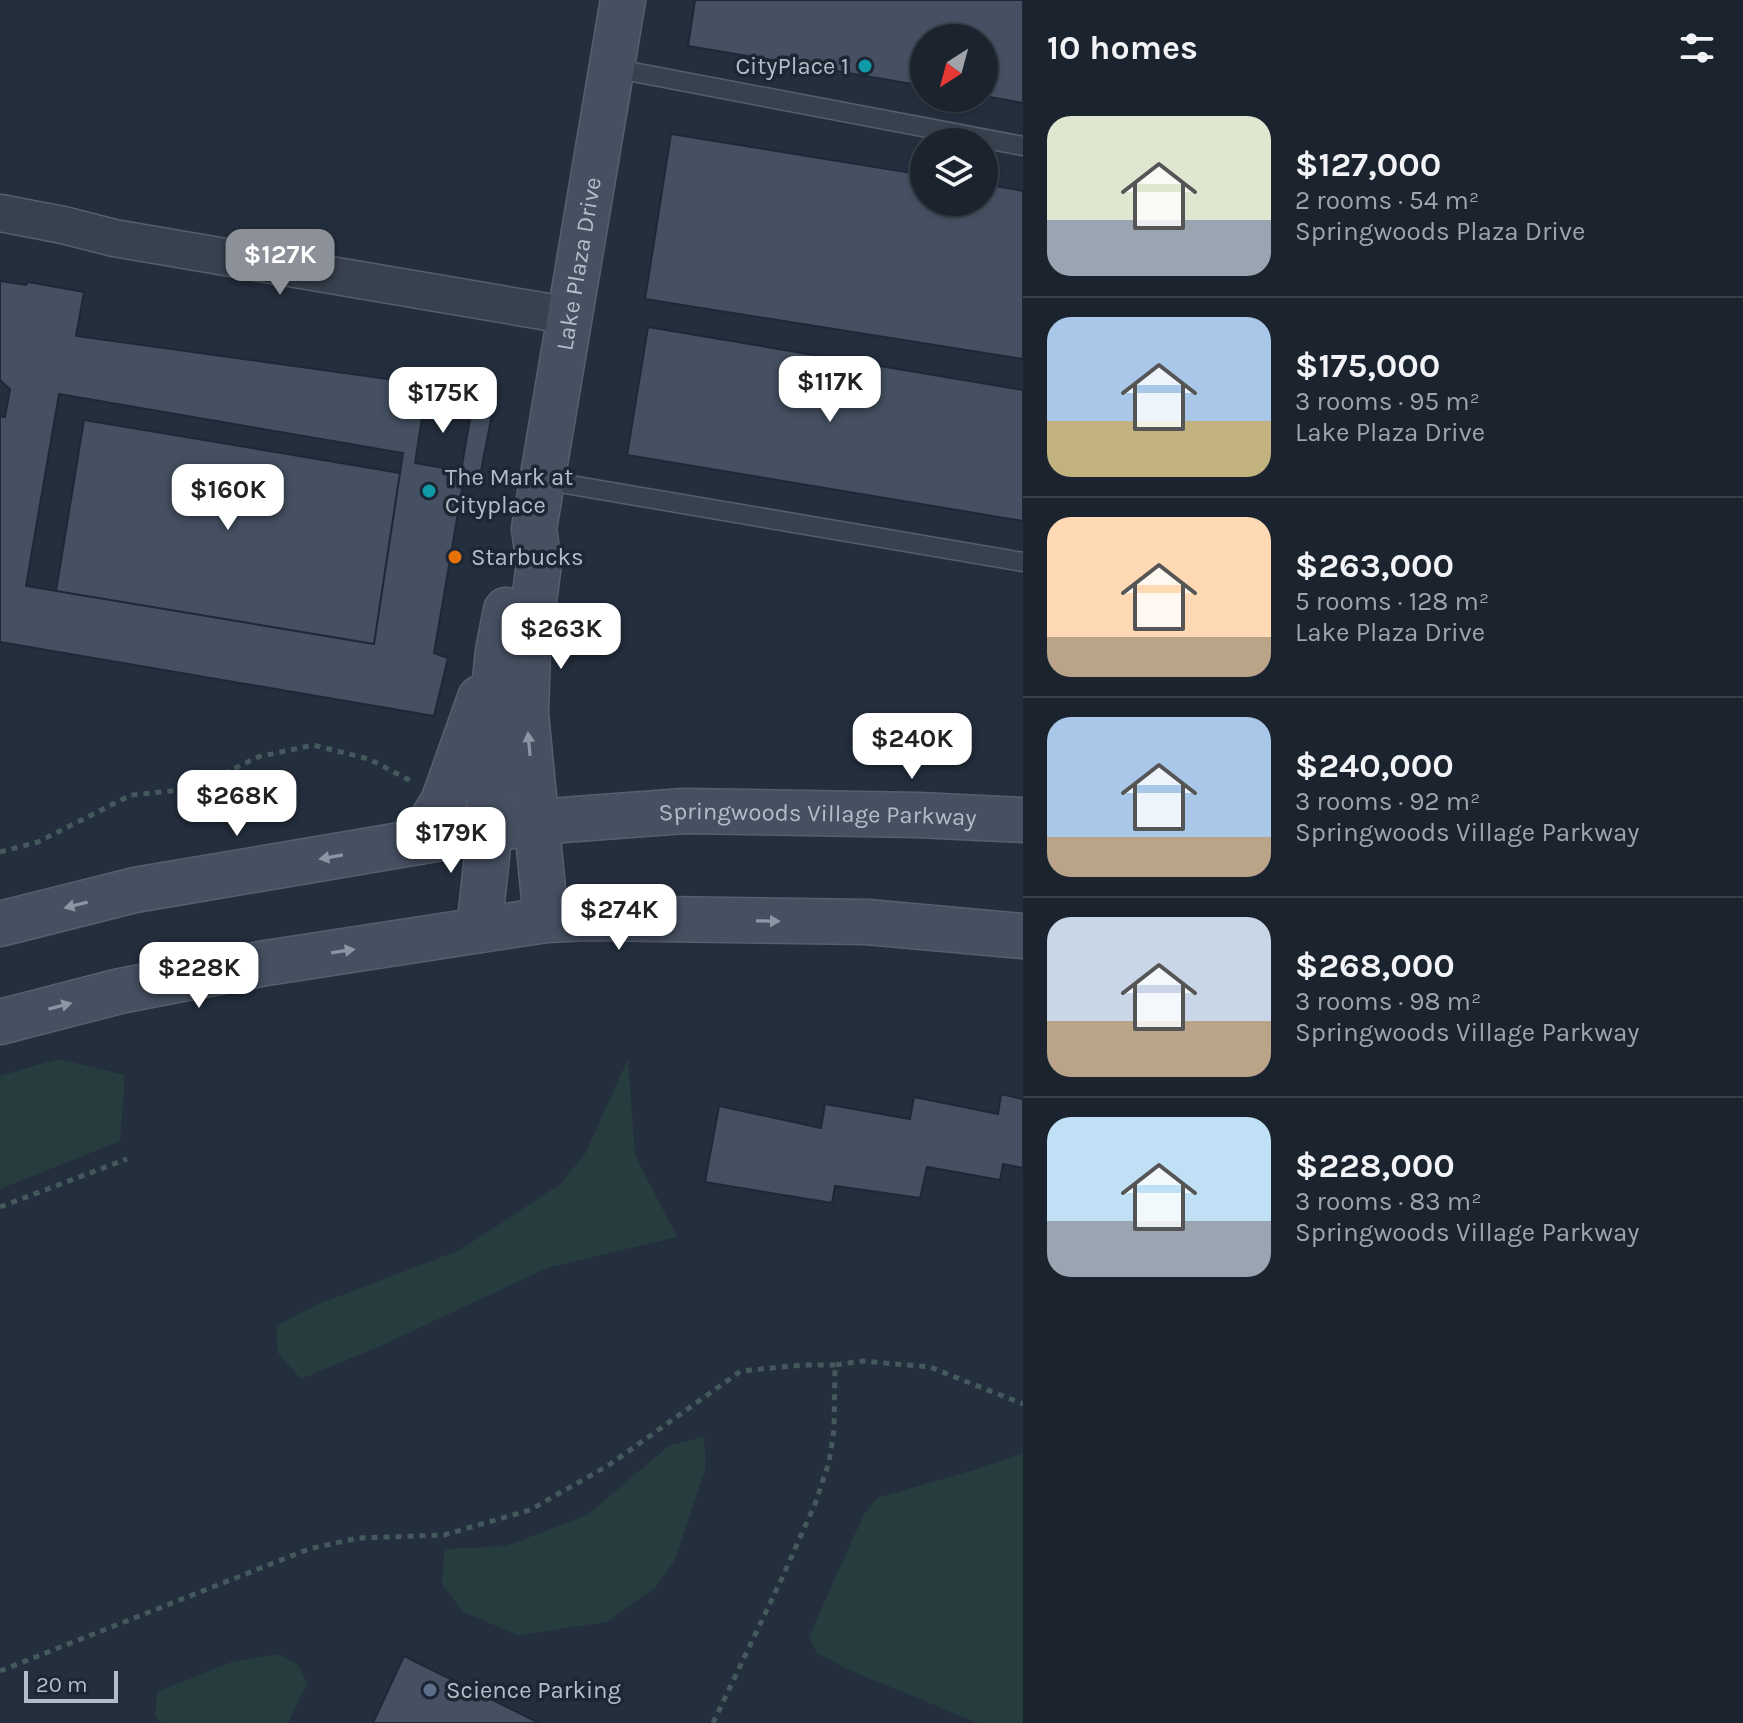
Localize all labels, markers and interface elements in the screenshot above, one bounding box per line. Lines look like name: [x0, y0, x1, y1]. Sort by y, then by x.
north arrow: [910, 24, 998, 112]
map controls: [910, 24, 998, 216]
icon: filters: [1675, 26, 1719, 70]
text: 10 homes: [1047, 28, 1198, 68]
place label: CityPlace 1: [735, 52, 849, 80]
marker: CityPlace 1: [856, 57, 874, 75]
button: layers: [910, 128, 998, 216]
text: $127,000: [1295, 145, 1441, 185]
icon: home: [1111, 148, 1207, 244]
street label: Lake Plaza Drive: [550, 175, 607, 353]
text: 2 rooms · 54 m²: [1295, 185, 1479, 216]
text: Springwoods Plaza Drive: [1295, 216, 1585, 247]
pin: $127K: [224, 229, 336, 297]
text: $127K: [244, 239, 316, 270]
text: $175,000: [1295, 346, 1440, 386]
icon: home: [1111, 349, 1207, 445]
pin: $117K: [774, 356, 886, 424]
text: $117K: [797, 366, 863, 397]
pin: $175K: [387, 367, 499, 435]
text: $175K: [407, 377, 479, 408]
text: 3 rooms · 95 m²: [1295, 386, 1480, 417]
text: Lake Plaza Drive: [1295, 417, 1485, 448]
place label: The Mark at Cityplace: [445, 463, 573, 519]
pin: $160K: [172, 464, 284, 532]
text: $160K: [190, 474, 266, 505]
marker: The Mark at Cityplace: [420, 482, 438, 500]
place label: Starbucks: [471, 543, 584, 571]
text: $263,000: [1295, 546, 1454, 586]
marker: Starbucks: [446, 548, 464, 566]
icon: home: [1111, 549, 1207, 645]
text: 5 rooms · 128 m²: [1295, 586, 1489, 617]
pin: $263K: [505, 603, 617, 671]
text: $263K: [520, 613, 602, 644]
text: Lake Plaza Drive: [1295, 617, 1485, 648]
pin: $240K: [856, 713, 968, 781]
text: $240K: [871, 723, 953, 754]
one-way arrow: [522, 731, 535, 756]
text: $240,000: [1295, 746, 1454, 786]
icon: home: [1111, 749, 1207, 845]
pin: $268K: [181, 770, 293, 838]
text: $268K: [195, 780, 279, 811]
text: 3 rooms · 92 m²: [1295, 786, 1480, 817]
street label: Springwoods Village Parkway: [658, 797, 977, 832]
pin: $179K: [395, 807, 507, 875]
text: $179K: [415, 817, 487, 848]
text: Springwoods Village Parkway: [1295, 817, 1639, 848]
one-way arrow: [318, 851, 343, 863]
pin: $274K: [563, 884, 675, 952]
text: $274K: [579, 894, 659, 925]
one-way arrow: [63, 899, 88, 911]
one-way arrow: [756, 914, 781, 927]
pin: $228K: [143, 942, 255, 1010]
one-way arrow: [331, 944, 356, 957]
text: $268,000: [1295, 946, 1455, 986]
icon: home: [1111, 949, 1207, 1045]
text: $228K: [157, 952, 241, 983]
text: 3 rooms · 98 m²: [1295, 986, 1481, 1017]
one-way arrow: [48, 1000, 73, 1012]
text: Springwoods Village Parkway: [1295, 1017, 1639, 1048]
text: $228,000: [1295, 1146, 1455, 1186]
icon: home: [1111, 1149, 1207, 1245]
text: 3 rooms · 83 m²: [1295, 1186, 1482, 1217]
text: Springwoods Village Parkway: [1295, 1217, 1639, 1248]
scale bar: [24, 1667, 118, 1703]
text: 20 m: [36, 1672, 88, 1698]
place label: Science Parking: [446, 1676, 622, 1704]
marker: Science Parking: [421, 1681, 439, 1699]

